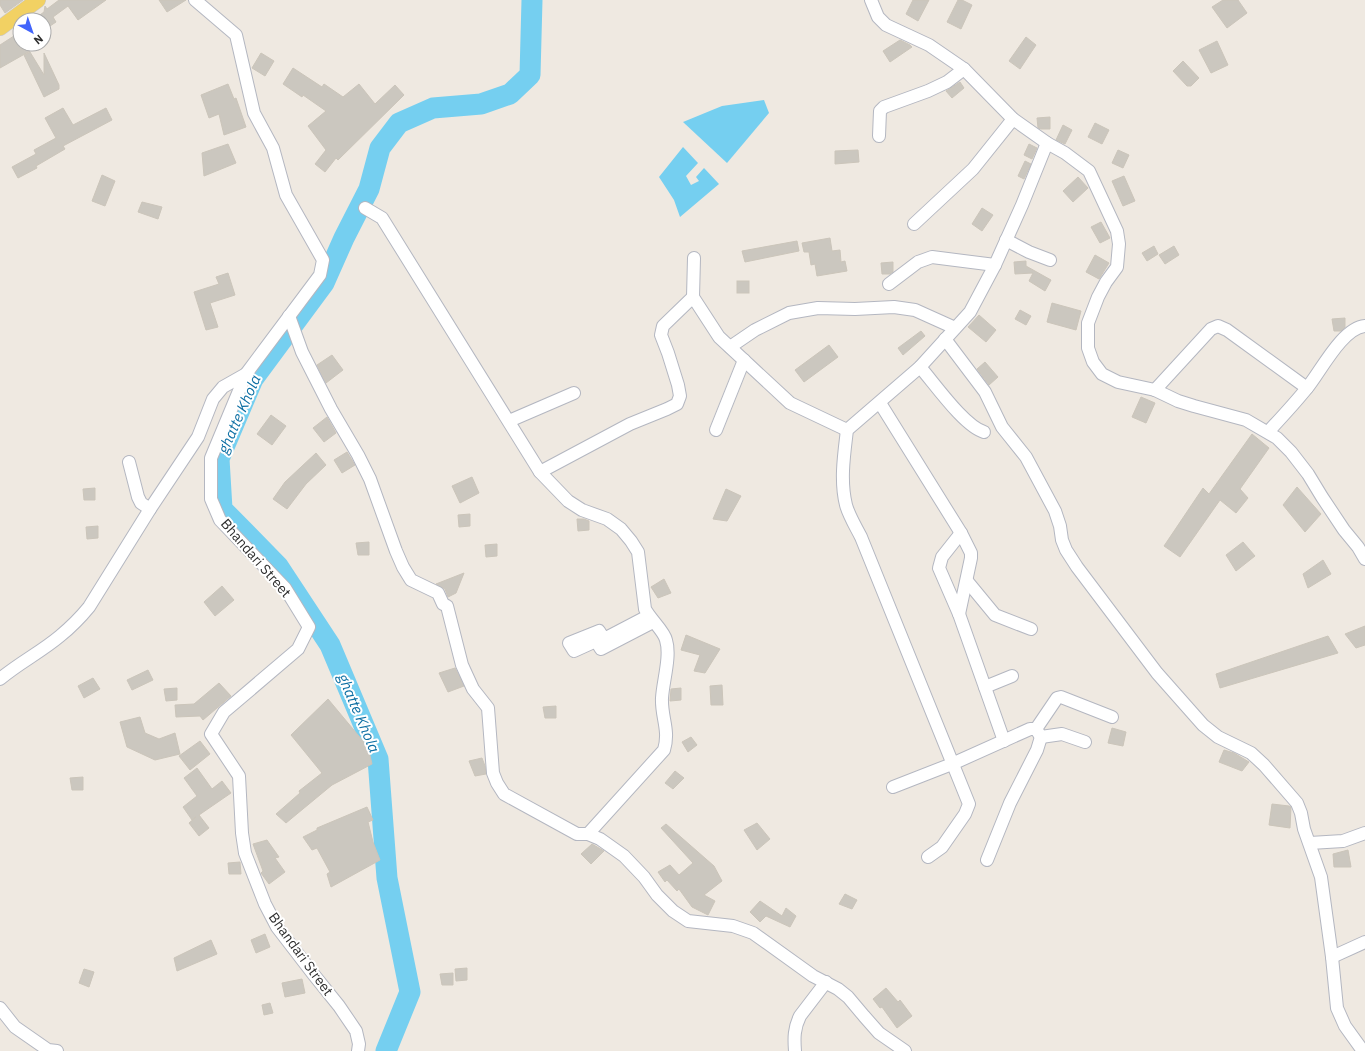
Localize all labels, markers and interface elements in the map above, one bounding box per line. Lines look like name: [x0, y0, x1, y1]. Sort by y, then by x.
north arrow: [12, 12, 52, 52]
text: N: [31, 32, 46, 48]
water label: ghatte Khola: [213, 371, 265, 457]
street label: Bhandari Street: [217, 515, 295, 601]
water label: ghatte Khola: [333, 670, 384, 756]
street label: Bhandari Street: [265, 909, 337, 999]

